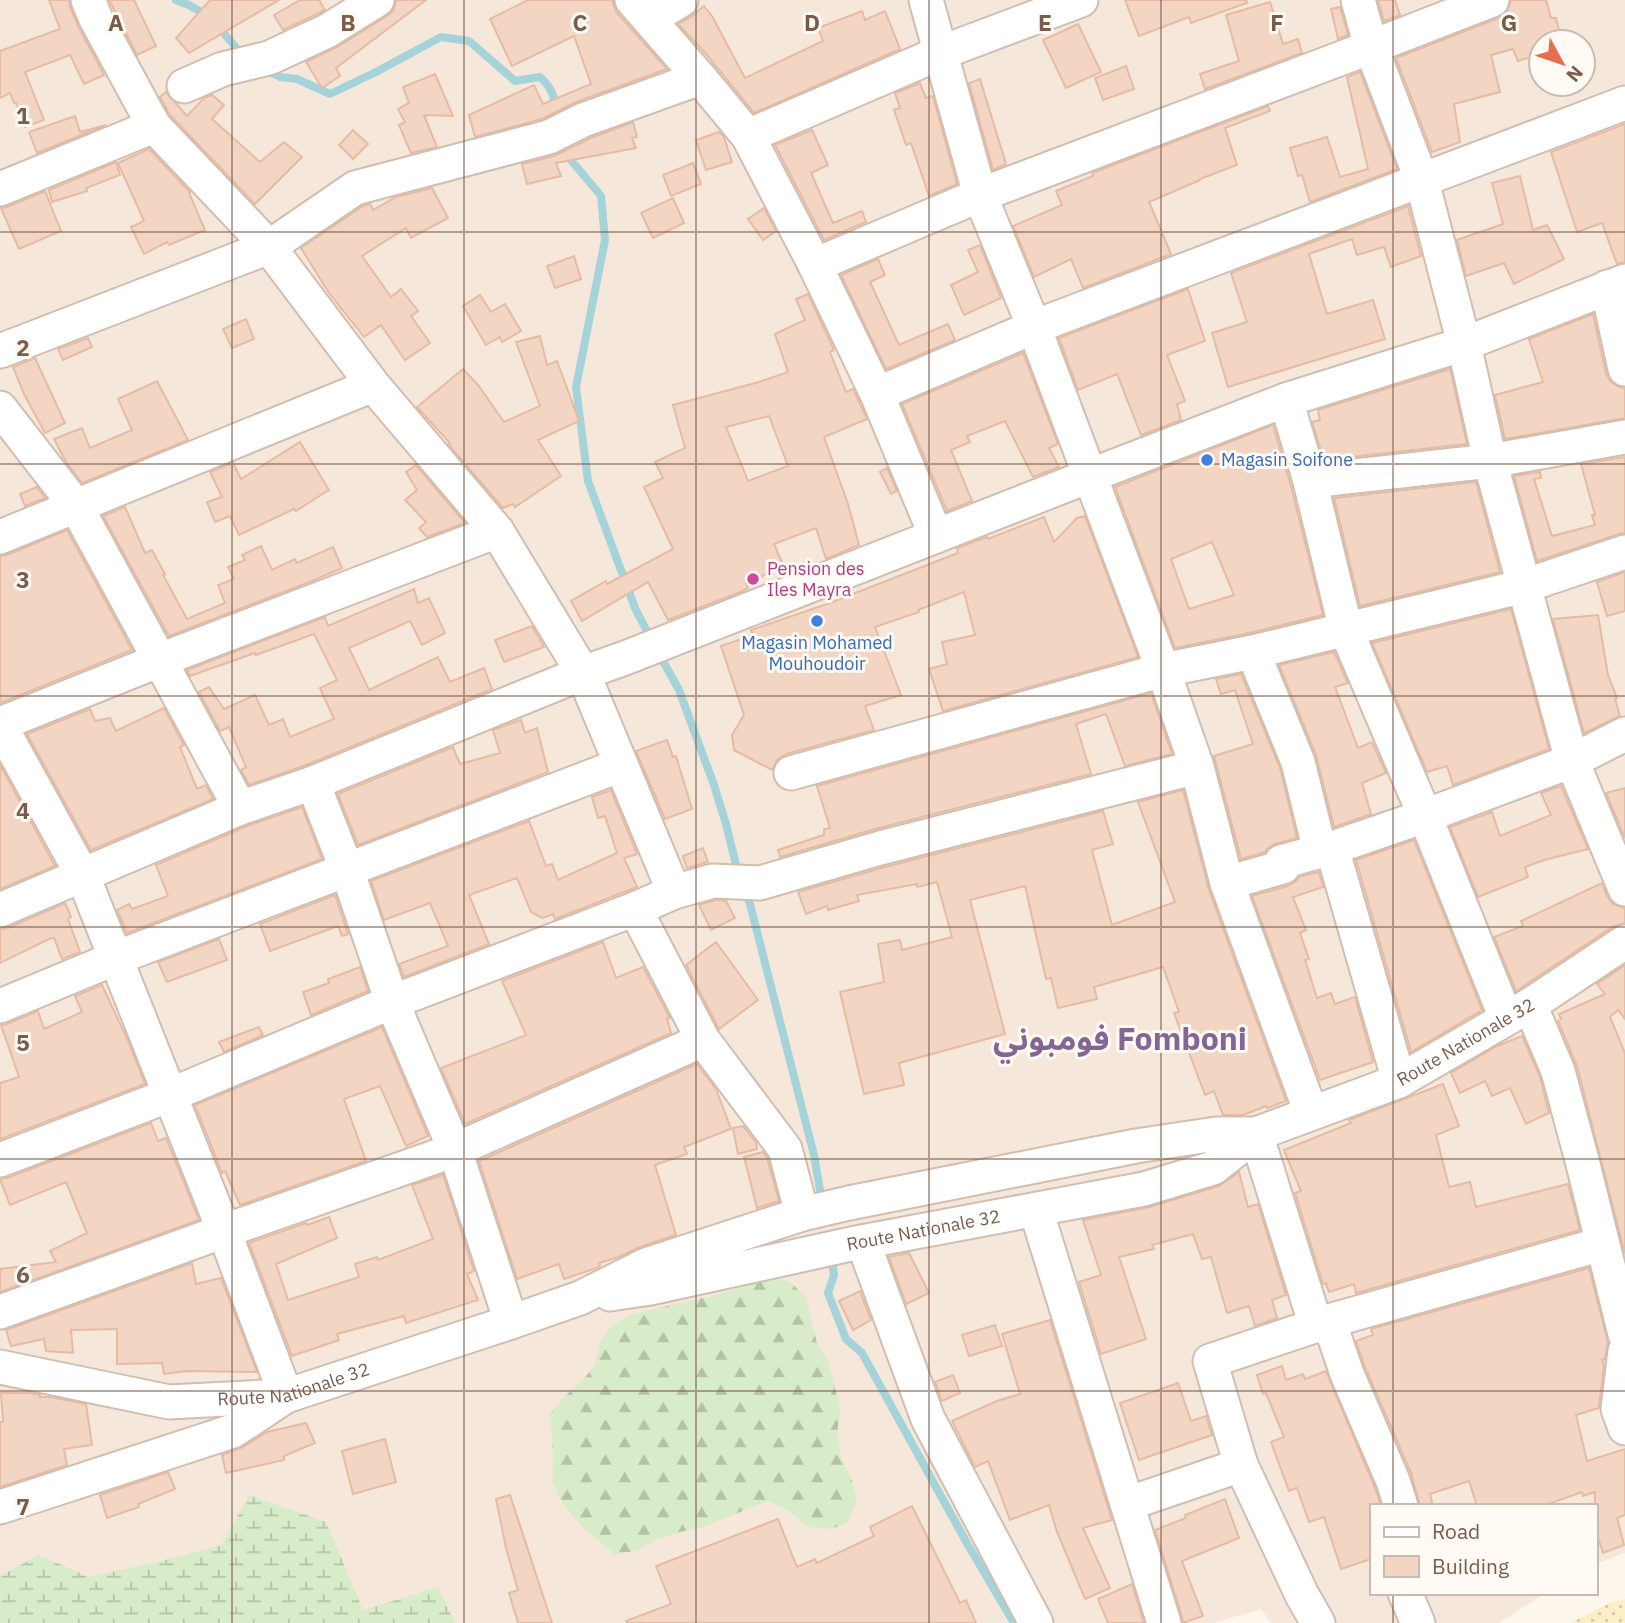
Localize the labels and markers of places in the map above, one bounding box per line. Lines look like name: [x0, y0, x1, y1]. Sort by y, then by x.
place label: Magasin Soifone: [1221, 448, 1353, 471]
marker: Magasin Soifone: [1199, 452, 1215, 468]
place label: Pension des Iles Mayra: [767, 557, 865, 601]
marker: Pension des Iles Mayra: [745, 571, 761, 587]
marker: Magasin Mohamed Mouhoudoir: [809, 613, 825, 629]
place label: Magasin Mohamed Mouhoudoir: [741, 631, 893, 675]

